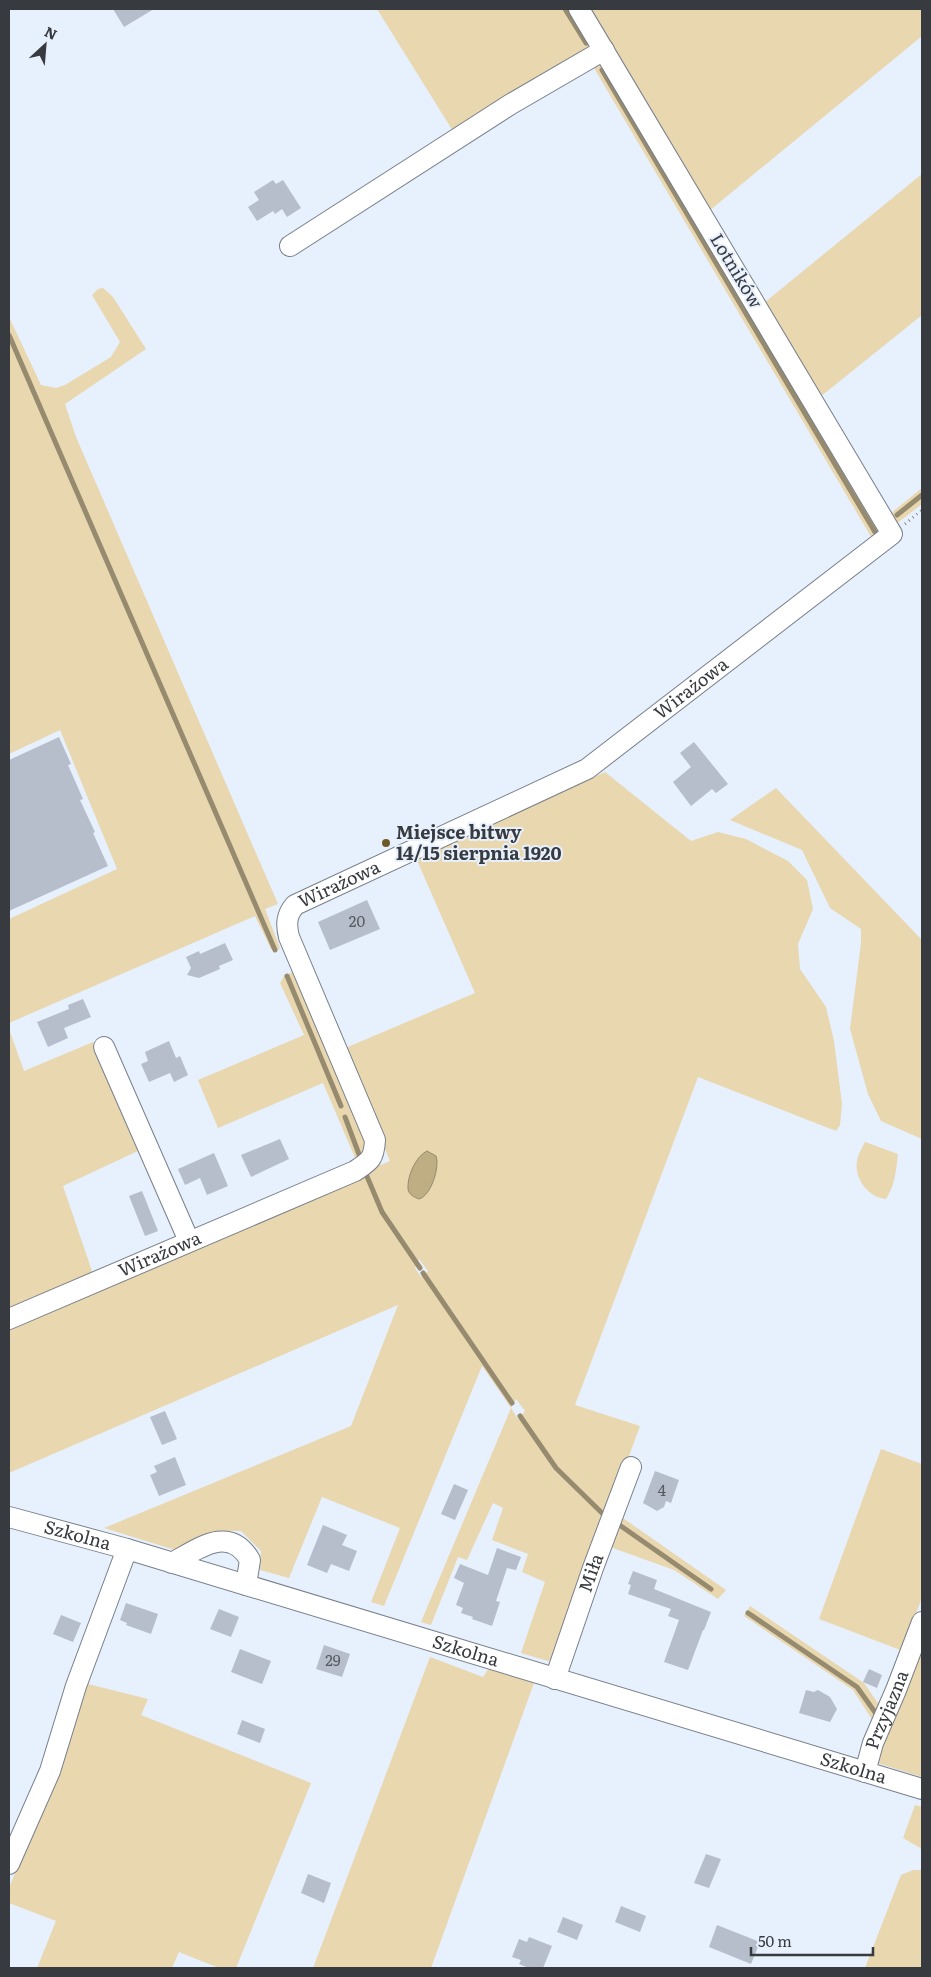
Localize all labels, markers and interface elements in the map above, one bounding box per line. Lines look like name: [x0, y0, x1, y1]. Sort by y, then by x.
north arrow: [20, 20, 70, 70]
text: N: [41, 21, 61, 44]
street label: Lotników: [704, 228, 771, 313]
street label: Wirażowa: [647, 650, 734, 725]
place label: Miejsce bitwy 14/15 sierpnia 1920: [396, 818, 562, 866]
marker: Miejsce bitwy 14/15 sierpnia 1920: [380, 837, 392, 849]
street label: Wirażowa: [293, 852, 384, 914]
house number: 20: [349, 909, 365, 932]
street label: Wirażowa: [114, 1223, 205, 1283]
house number: 4: [658, 1478, 666, 1501]
street label: Szkolna: [41, 1512, 115, 1556]
street label: Miła: [571, 1549, 609, 1596]
street label: Szkolna: [430, 1627, 503, 1673]
house number: 29: [325, 1648, 341, 1671]
street label: Przyjazna: [857, 1666, 914, 1752]
street label: Szkolna: [817, 1744, 891, 1790]
scale bar: [751, 1924, 874, 1956]
text: 50 m: [758, 1929, 792, 1952]

